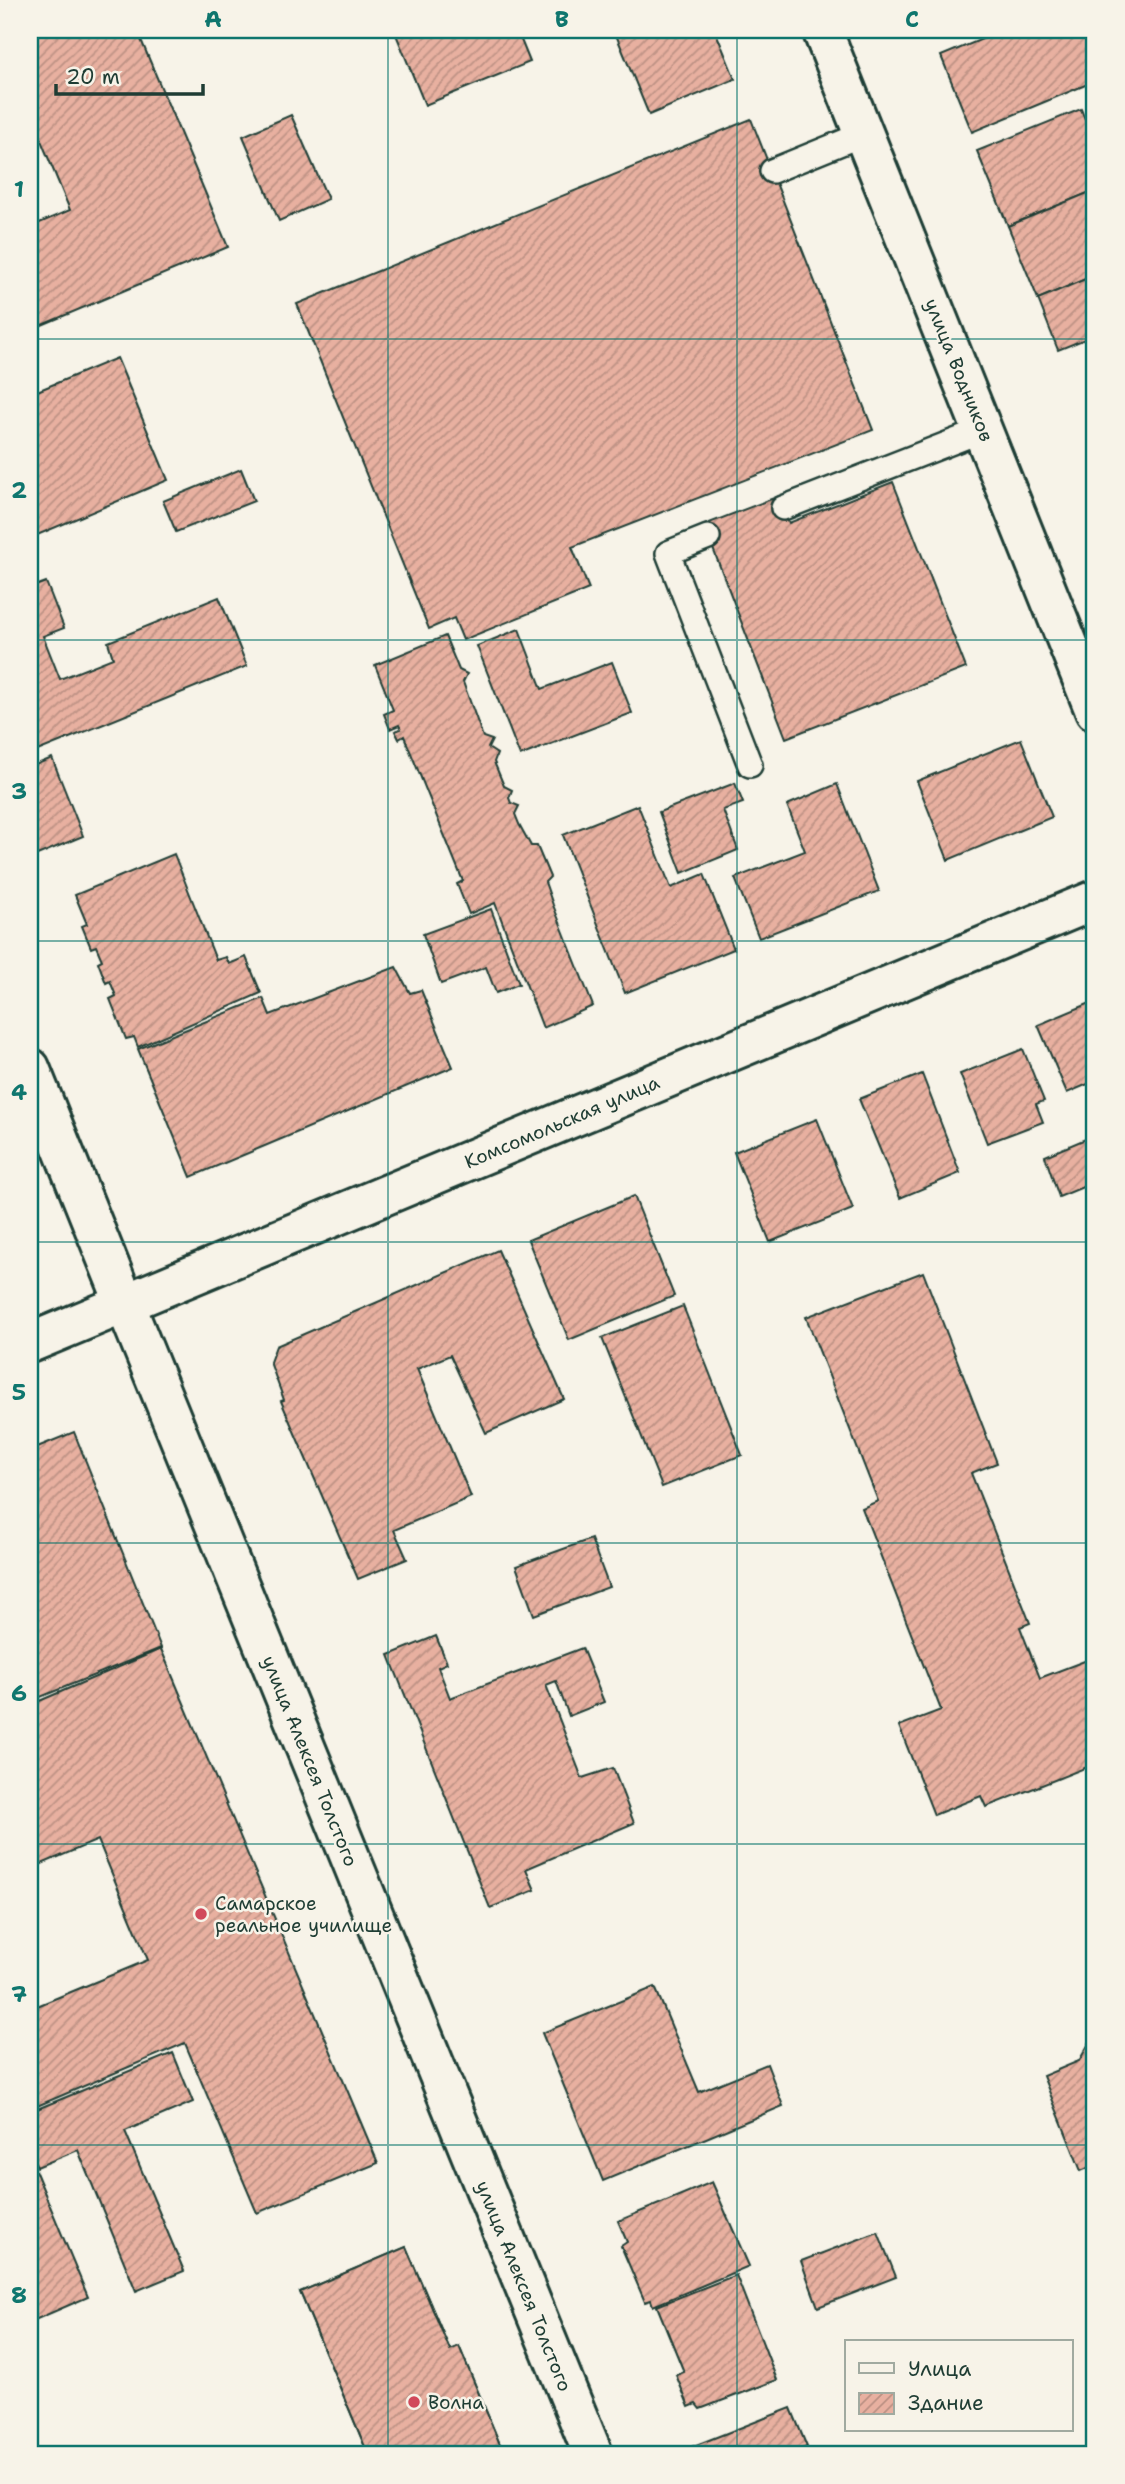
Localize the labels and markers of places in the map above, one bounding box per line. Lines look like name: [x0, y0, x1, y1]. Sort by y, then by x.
place label: Самарское реальное училище: [215, 1891, 392, 1938]
marker: Самарское реальное училище: [193, 1906, 209, 1922]
place label: Волна: [428, 2390, 484, 2415]
marker: Волна: [406, 2394, 422, 2410]

